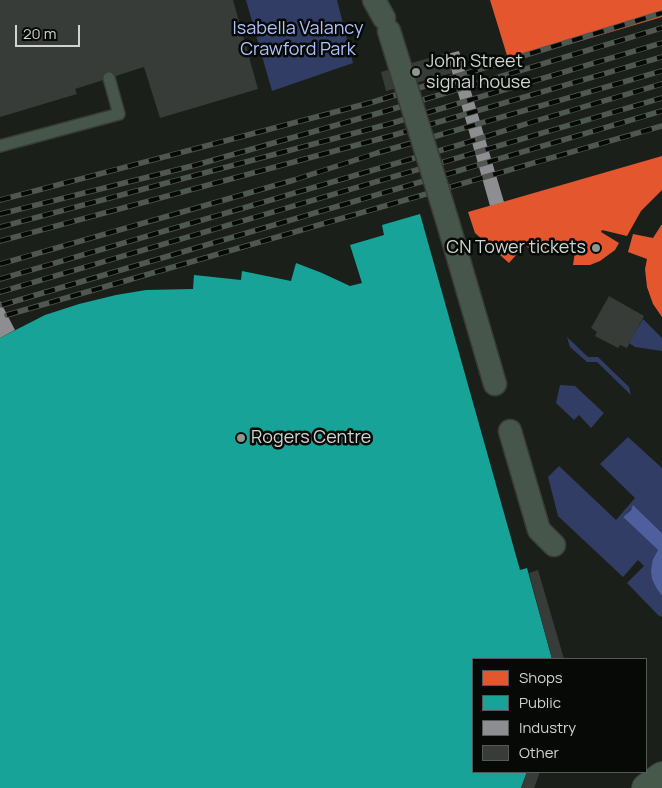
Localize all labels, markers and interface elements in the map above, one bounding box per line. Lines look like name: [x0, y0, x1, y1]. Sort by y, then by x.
scale bar: [18, 15, 82, 47]
park label: Isabella Valancy Crawford Park: [233, 18, 363, 60]
text: 20 m: [23, 23, 56, 44]
place label: John Street signal house: [426, 51, 531, 94]
marker: John Street signal house: [410, 66, 422, 78]
place label: CN Tower tickets: [446, 237, 586, 259]
marker: CN Tower tickets: [590, 242, 602, 254]
place label: Rogers Centre: [251, 427, 371, 449]
marker: Rogers Centre: [235, 432, 247, 444]
legend: [472, 658, 647, 773]
text: Shops: [519, 667, 563, 688]
text: Public: [519, 692, 561, 713]
text: Industry: [519, 717, 576, 738]
text: Other: [519, 742, 559, 763]

